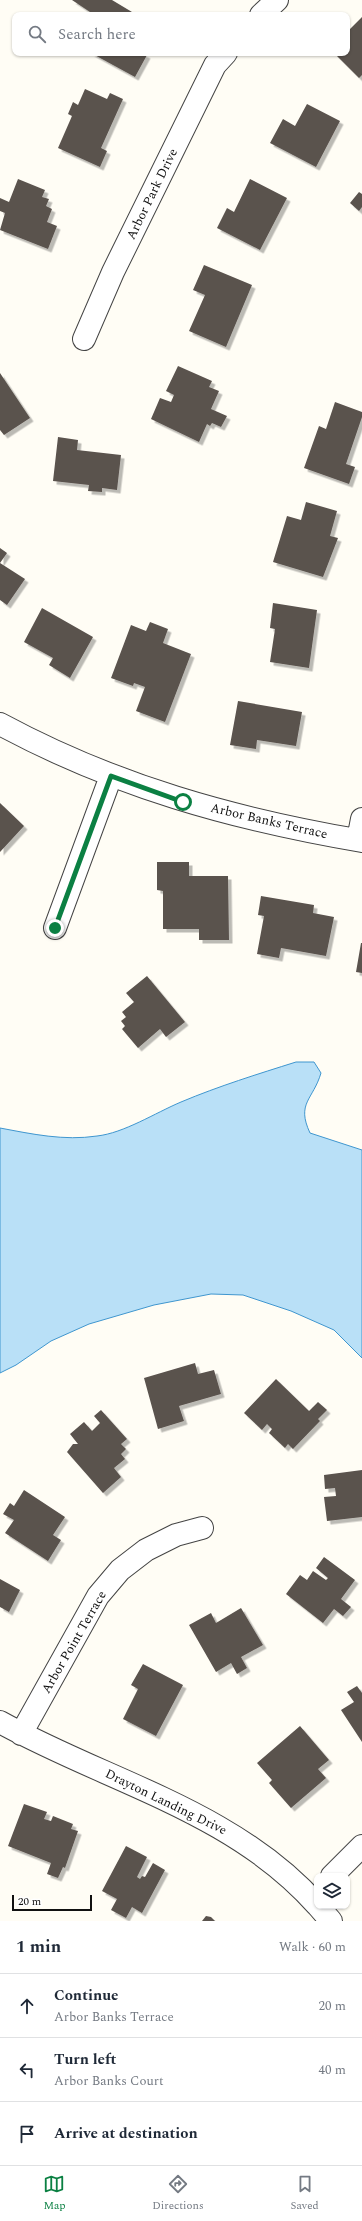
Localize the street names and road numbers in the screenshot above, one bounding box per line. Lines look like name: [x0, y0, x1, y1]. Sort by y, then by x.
street label: Arbor Park Drive: [121, 145, 183, 243]
street label: Arbor Banks Terrace: [208, 798, 330, 844]
street label: Arbor Point Terrace: [36, 1587, 112, 1697]
street label: Drayton Landing Drive: [102, 1764, 230, 1840]

